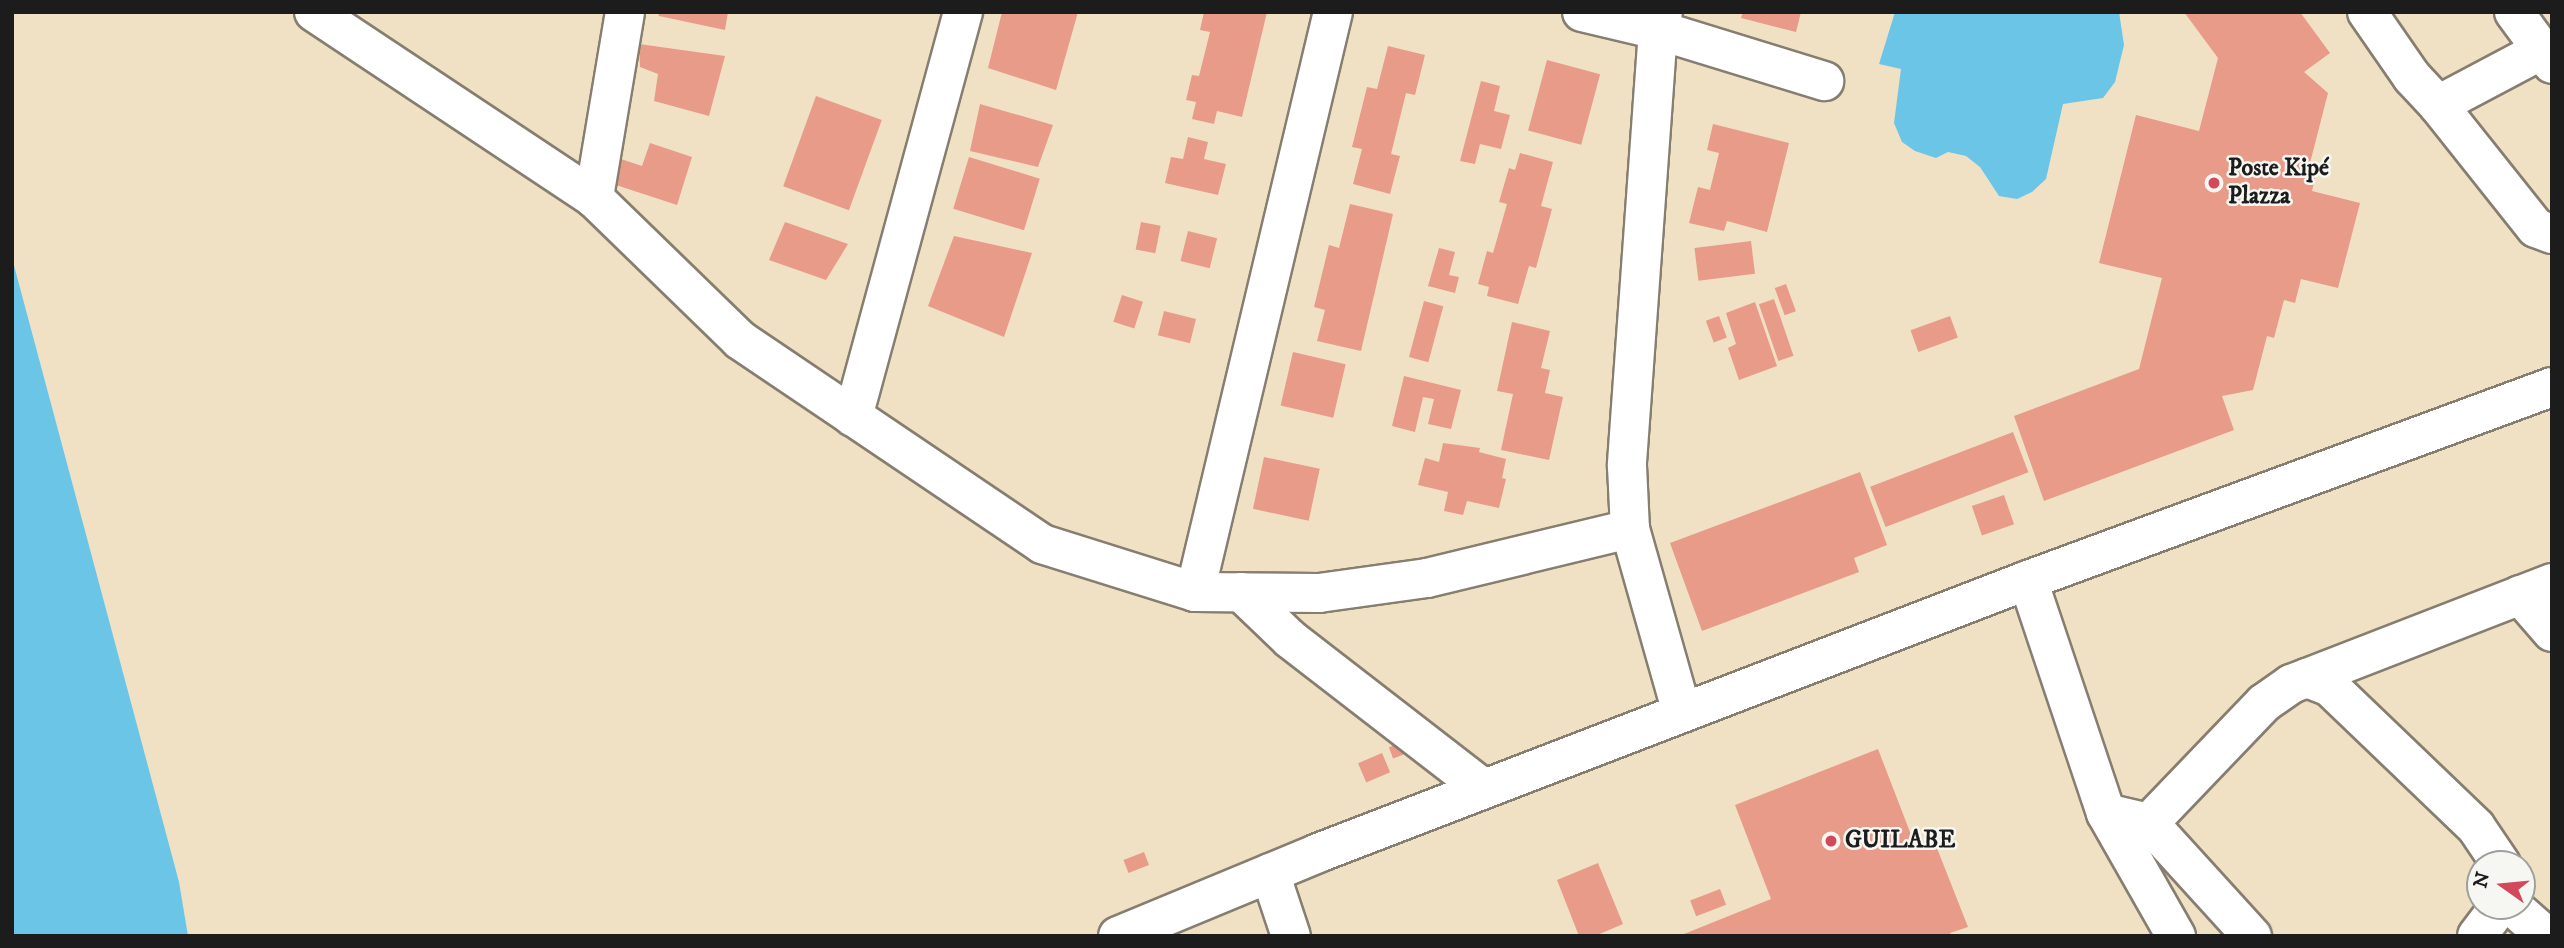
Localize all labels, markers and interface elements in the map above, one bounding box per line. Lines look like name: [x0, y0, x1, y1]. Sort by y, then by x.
place label: Poste Kipé Plazza: [2228, 155, 2329, 211]
marker: Poste Kipé Plazza: [2206, 175, 2222, 191]
place label: GUILABE: [1845, 827, 1955, 855]
marker: GUILABE: [1823, 833, 1839, 849]
north arrow: [2466, 850, 2536, 920]
text: N: [2469, 869, 2495, 890]

